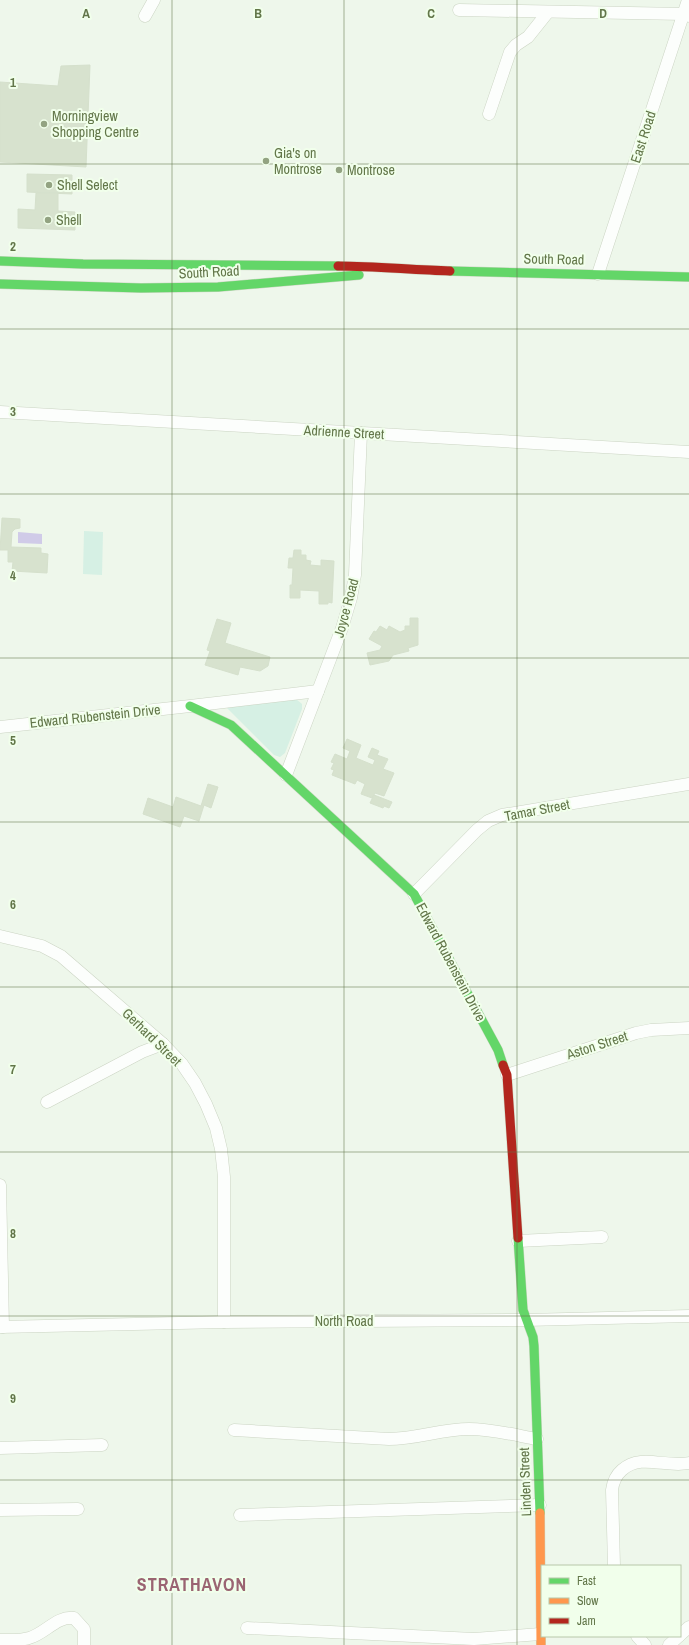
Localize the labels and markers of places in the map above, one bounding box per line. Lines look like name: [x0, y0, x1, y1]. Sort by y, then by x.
place label: Morningview Shopping Centre: [52, 107, 139, 141]
marker: Morningview Shopping Centre: [39, 119, 49, 129]
place label: Gia's on Montrose: [274, 144, 322, 178]
marker: Gia's on Montrose: [261, 156, 271, 166]
place label: Montrose: [347, 161, 395, 179]
marker: Montrose: [334, 165, 344, 175]
place label: Shell Select: [57, 176, 118, 194]
marker: Shell Select: [44, 180, 54, 190]
place label: Shell: [56, 211, 82, 229]
marker: Shell: [43, 215, 53, 225]

